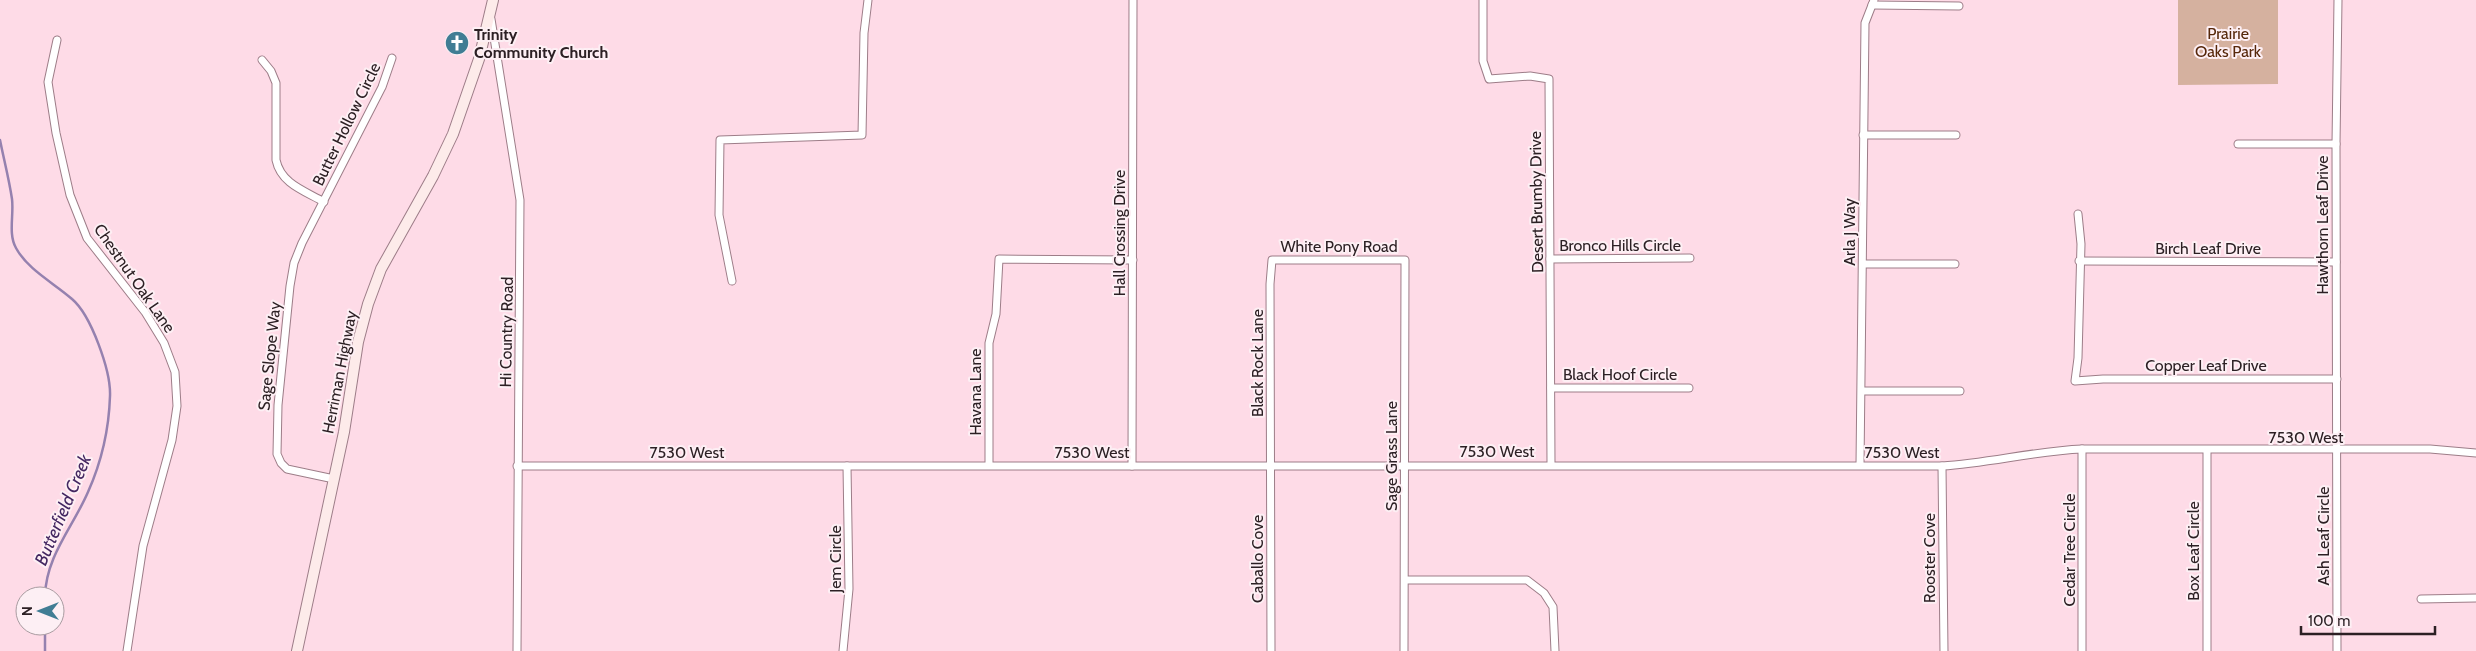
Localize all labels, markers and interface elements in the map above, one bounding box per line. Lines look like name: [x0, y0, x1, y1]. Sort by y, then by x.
park label: Prairie Oaks Park: [2195, 24, 2262, 61]
place label: Trinity Community Church: [474, 25, 608, 62]
church icon: Trinity Community Church: [444, 30, 470, 56]
street label: Butter Hollow Circle: [308, 60, 384, 189]
street label: Desert Brumby Drive: [1526, 131, 1547, 273]
street label: Hawthorn Leaf Drive: [2313, 155, 2332, 295]
street label: Hall Crossing Drive: [1110, 170, 1129, 296]
street label: Arla J Way: [1840, 198, 1859, 266]
street label: Chestnut Oak Lane: [90, 220, 179, 336]
street label: Bronco Hills Circle: [1559, 236, 1681, 255]
street label: White Pony Road: [1280, 237, 1398, 256]
street label: Birch Leaf Drive: [2155, 239, 2261, 258]
street label: Hi Country Road: [496, 277, 517, 387]
street label: Sage Slope Way: [254, 301, 285, 411]
street label: Herriman Highway: [318, 309, 361, 435]
street label: Black Rock Lane: [1248, 309, 1267, 417]
street label: Havana Lane: [966, 348, 985, 436]
street label: Copper Leaf Drive: [2145, 356, 2267, 375]
street label: Black Hoof Circle: [1563, 365, 1677, 384]
street label: Sage Grass Lane: [1382, 401, 1401, 511]
street label: 7530 West: [2269, 428, 2344, 447]
street label: 7530 West: [1460, 442, 1535, 461]
street label: 7530 West: [650, 443, 725, 462]
street label: 7530 West: [1055, 443, 1130, 462]
street label: 7530 West: [1865, 443, 1940, 462]
water label: Butterfield Creek: [30, 450, 97, 569]
street label: Ash Leaf Circle: [2314, 486, 2333, 586]
street label: Cedar Tree Circle: [2060, 494, 2079, 606]
street label: Box Leaf Circle: [2184, 501, 2203, 601]
street label: Rooster Cove: [1920, 513, 1939, 603]
street label: Caballo Cove: [1248, 515, 1267, 603]
street label: Jem Circle: [826, 525, 845, 594]
north arrow: [15, 586, 65, 636]
scale bar: [2301, 604, 2435, 636]
text: N: [18, 606, 36, 616]
text: 100 m: [2308, 612, 2350, 630]

